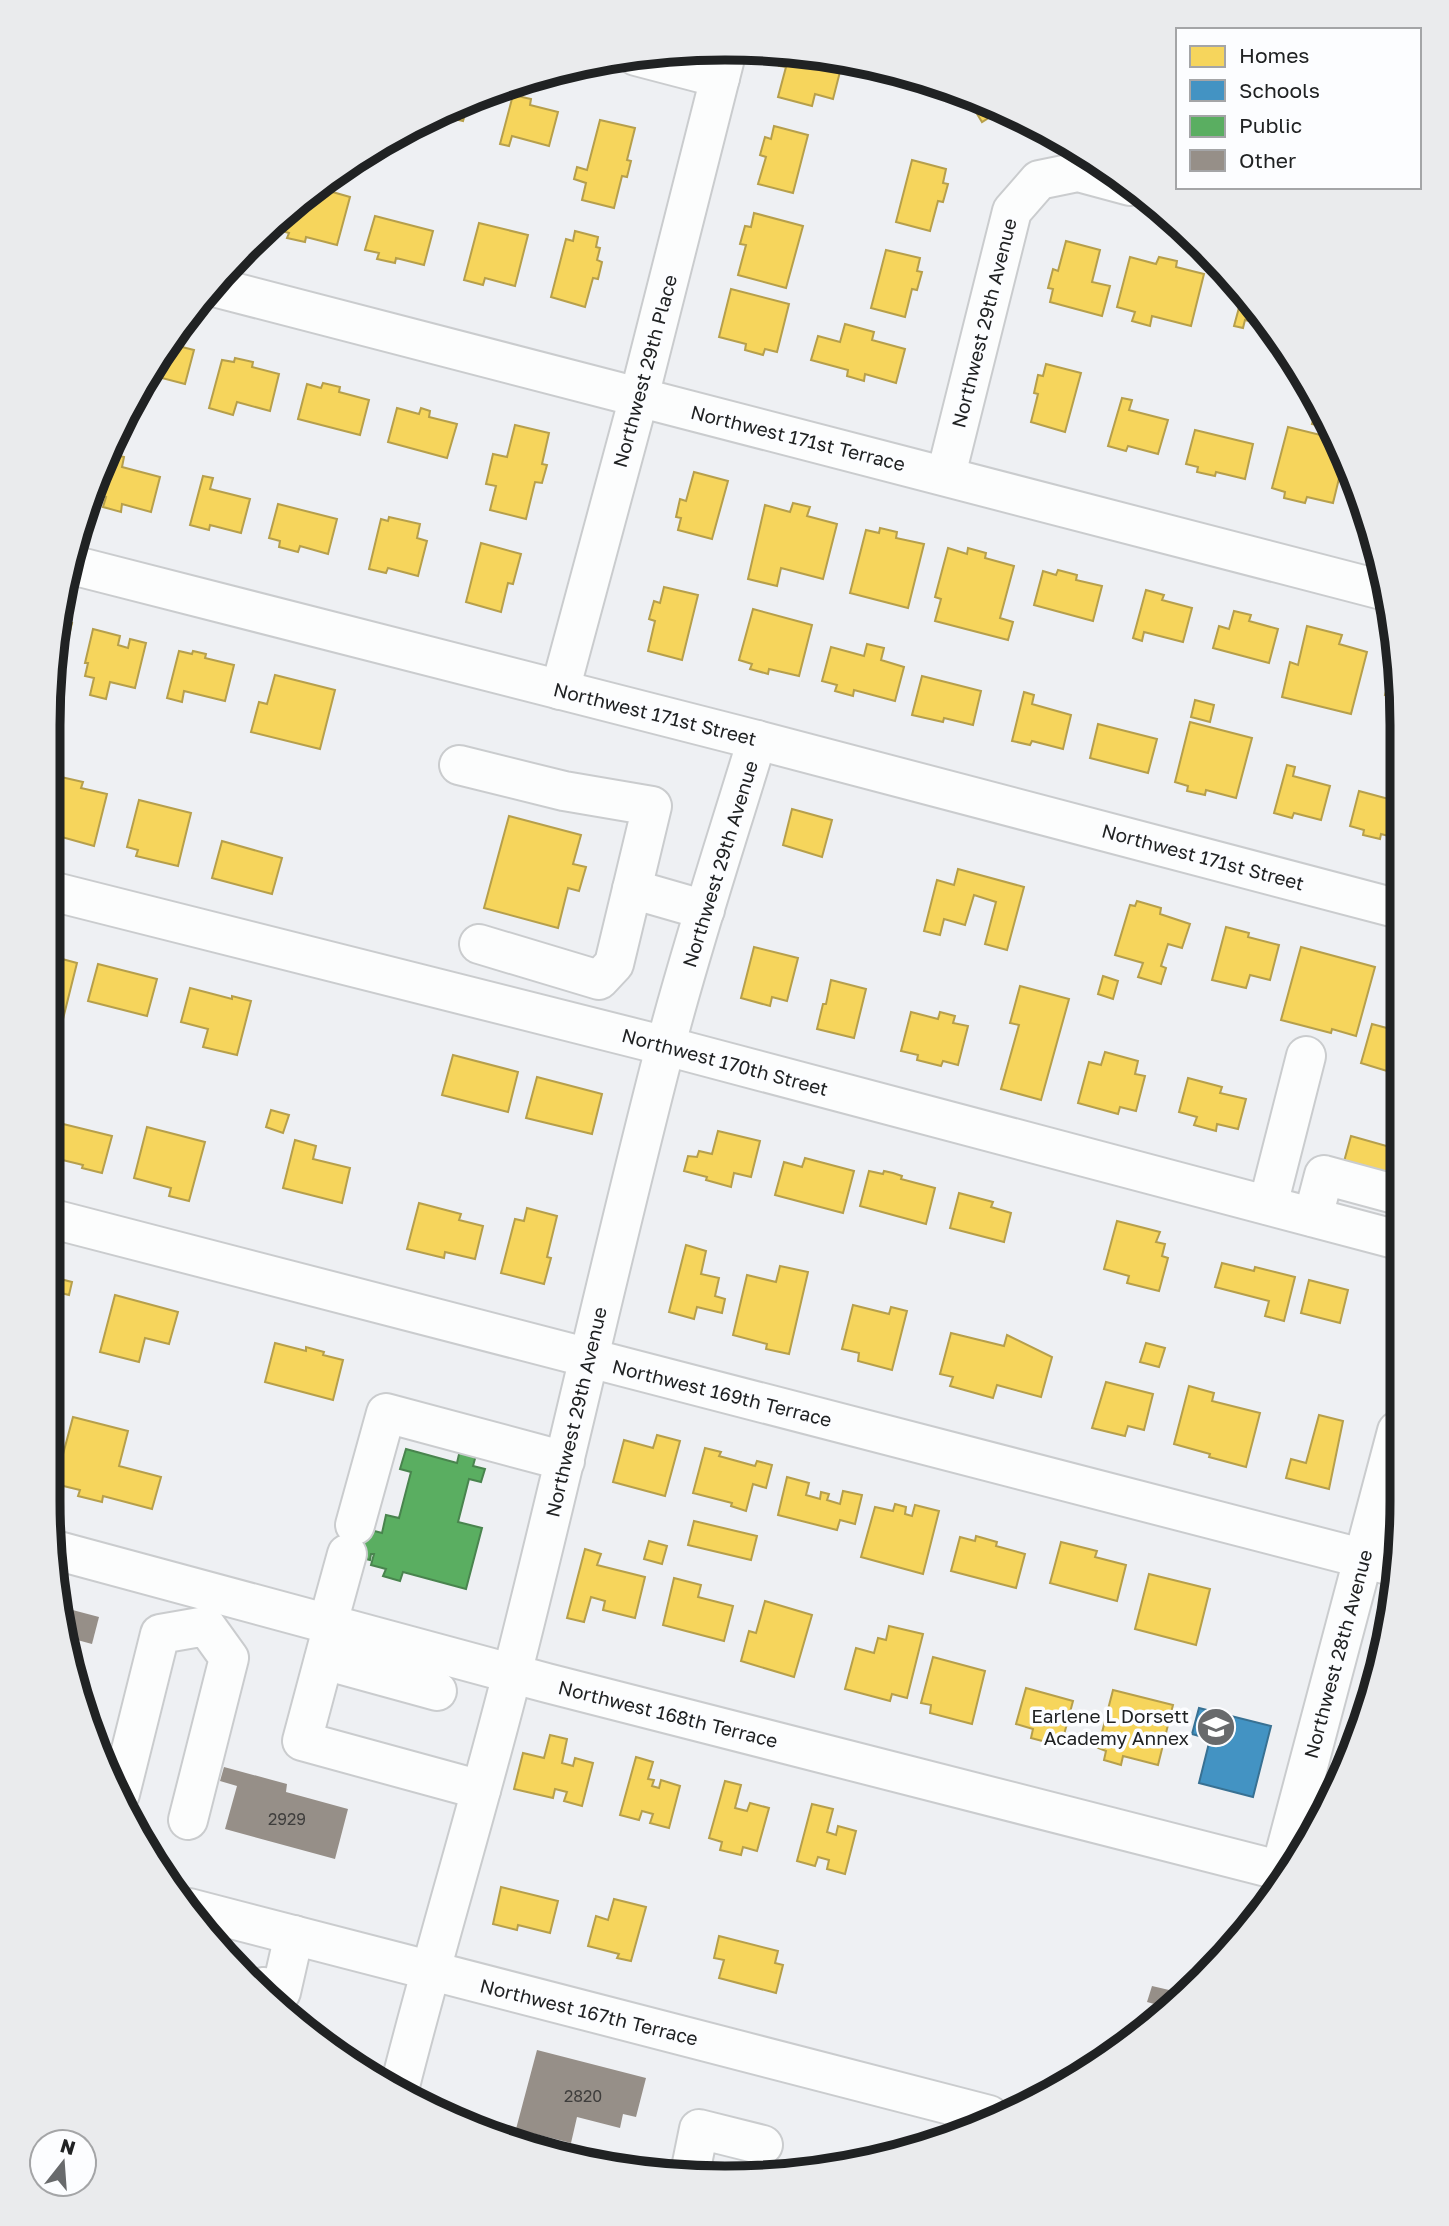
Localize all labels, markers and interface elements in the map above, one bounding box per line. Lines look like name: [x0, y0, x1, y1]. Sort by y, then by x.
legend: [1176, 28, 1421, 189]
text: Homes: [1239, 42, 1309, 68]
text: Schools: [1239, 77, 1320, 103]
text: Public: [1239, 112, 1302, 138]
text: Other: [1239, 147, 1296, 173]
street label: Northwest 29th Avenue: [946, 216, 1021, 430]
street label: Northwest 29th Place: [608, 272, 681, 470]
street label: Northwest 171st Terrace: [689, 400, 908, 475]
street label: Northwest 171st Street: [551, 677, 759, 750]
street label: Northwest 29th Avenue: [677, 758, 762, 970]
street label: Northwest 171st Street: [1099, 818, 1307, 895]
street label: Northwest 170th Street: [619, 1023, 831, 1100]
street label: Northwest 29th Avenue: [540, 1305, 611, 1519]
street label: Northwest 169th Terrace: [610, 1354, 834, 1431]
street label: Northwest 28th Avenue: [1299, 1547, 1376, 1761]
street label: Northwest 168th Terrace: [556, 1675, 780, 1752]
place label: Earlene L Dorsett Academy Annex: [1031, 1704, 1189, 1749]
school or university icon: Earlene L Dorsett Academy Annex: [1195, 1706, 1237, 1748]
house number: 2929: [268, 1809, 306, 1829]
street label: Northwest 167th Terrace: [478, 1973, 701, 2050]
house number: 2820: [564, 2086, 602, 2106]
north arrow: [28, 2128, 98, 2198]
text: N: [58, 2133, 78, 2159]

